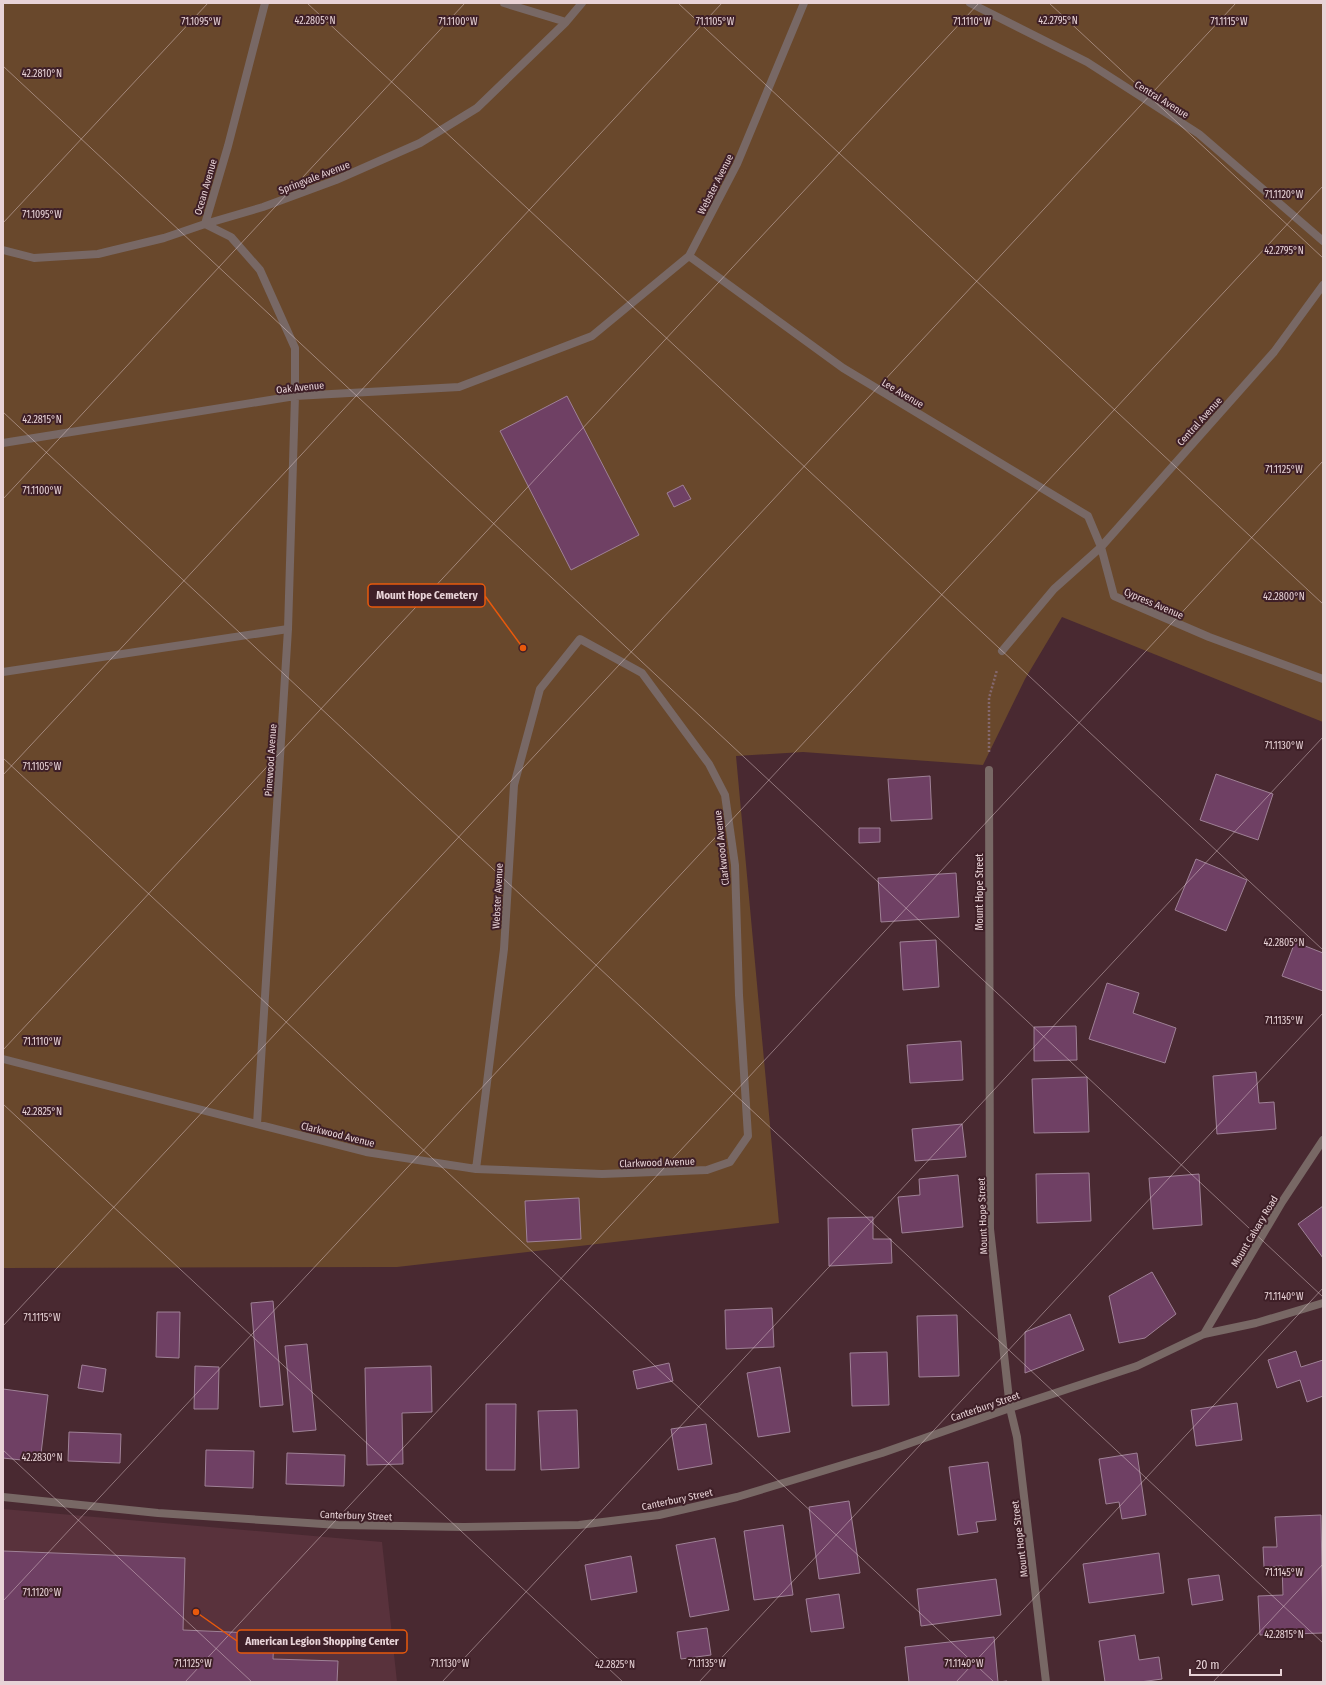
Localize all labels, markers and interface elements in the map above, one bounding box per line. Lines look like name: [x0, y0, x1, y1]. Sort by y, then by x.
text: 42.2805°N: [294, 15, 336, 27]
text: 42.2795°N: [1038, 15, 1078, 27]
text: 71.1095°W: [181, 16, 221, 28]
text: 71.1100°W: [438, 16, 478, 28]
text: 71.1105°W: [696, 16, 735, 28]
text: 71.1110°W: [953, 16, 991, 28]
text: 71.1115°W: [1210, 16, 1248, 28]
text: 42.2810°N: [22, 68, 62, 80]
street label: Central Avenue: [1132, 78, 1191, 121]
street label: Webster Avenue: [696, 152, 736, 217]
street label: Ocean Avenue: [192, 158, 220, 217]
street label: Springvale Avenue: [277, 159, 352, 197]
text: 71.1120°W: [1265, 189, 1304, 201]
text: 71.1095°W: [22, 209, 62, 221]
text: 42.2795°N: [1264, 245, 1304, 257]
street label: Lee Avenue: [879, 377, 926, 411]
street label: Oak Avenue: [276, 380, 325, 396]
street label: Central Avenue: [1175, 395, 1225, 448]
text: 42.2815°N: [22, 414, 62, 426]
text: 71.1125°W: [1265, 464, 1303, 476]
text: 71.1100°W: [22, 485, 62, 497]
callout: Mount Hope Cemetery: [368, 584, 485, 607]
street label: Cypress Avenue: [1122, 586, 1185, 622]
text: Mount Hope Cemetery: [376, 589, 478, 602]
text: 42.2800°N: [1263, 591, 1305, 603]
street label: Pinewood Avenue: [262, 723, 280, 797]
text: 71.1130°W: [1265, 740, 1304, 752]
text: 71.1105°W: [23, 761, 62, 773]
street label: Clarkwood Avenue: [712, 810, 732, 886]
street label: Mount Hope Street: [974, 853, 986, 931]
street label: Webster Avenue: [490, 863, 506, 929]
text: 42.2805°N: [1263, 937, 1305, 949]
text: 71.1135°W: [1265, 1015, 1303, 1027]
text: 71.1110°W: [23, 1036, 61, 1048]
text: 42.2825°N: [22, 1106, 62, 1118]
street label: Clarkwood Avenue: [300, 1120, 376, 1150]
street label: Clarkwood Avenue: [619, 1156, 695, 1170]
street label: Mount Hope Street: [976, 1177, 990, 1255]
street label: Mount Calvary Road: [1229, 1194, 1281, 1269]
text: 71.1140°W: [1265, 1291, 1304, 1303]
text: 71.1115°W: [23, 1312, 61, 1324]
street label: Canterbury Street: [949, 1389, 1022, 1424]
text: 42.2830°N: [21, 1452, 63, 1464]
street label: Canterbury Street: [641, 1486, 714, 1513]
street label: Mount Hope Street: [1009, 1499, 1031, 1578]
street label: Canterbury Street: [320, 1509, 393, 1523]
text: 71.1145°W: [1265, 1567, 1304, 1579]
text: 71.1120°W: [23, 1587, 62, 1599]
text: 42.2815°N: [1264, 1629, 1304, 1641]
callout: American Legion Shopping Center: [237, 1630, 407, 1653]
text: American Legion Shopping Center: [244, 1635, 400, 1648]
scale bar: [1190, 1651, 1281, 1677]
text: 71.1125°W: [174, 1658, 212, 1670]
text: 71.1130°W: [431, 1658, 470, 1670]
text: 71.1135°W: [688, 1658, 726, 1670]
text: 71.1140°W: [945, 1658, 984, 1670]
text: 20 m: [1196, 1658, 1220, 1672]
text: 42.2825°N: [595, 1659, 635, 1671]

